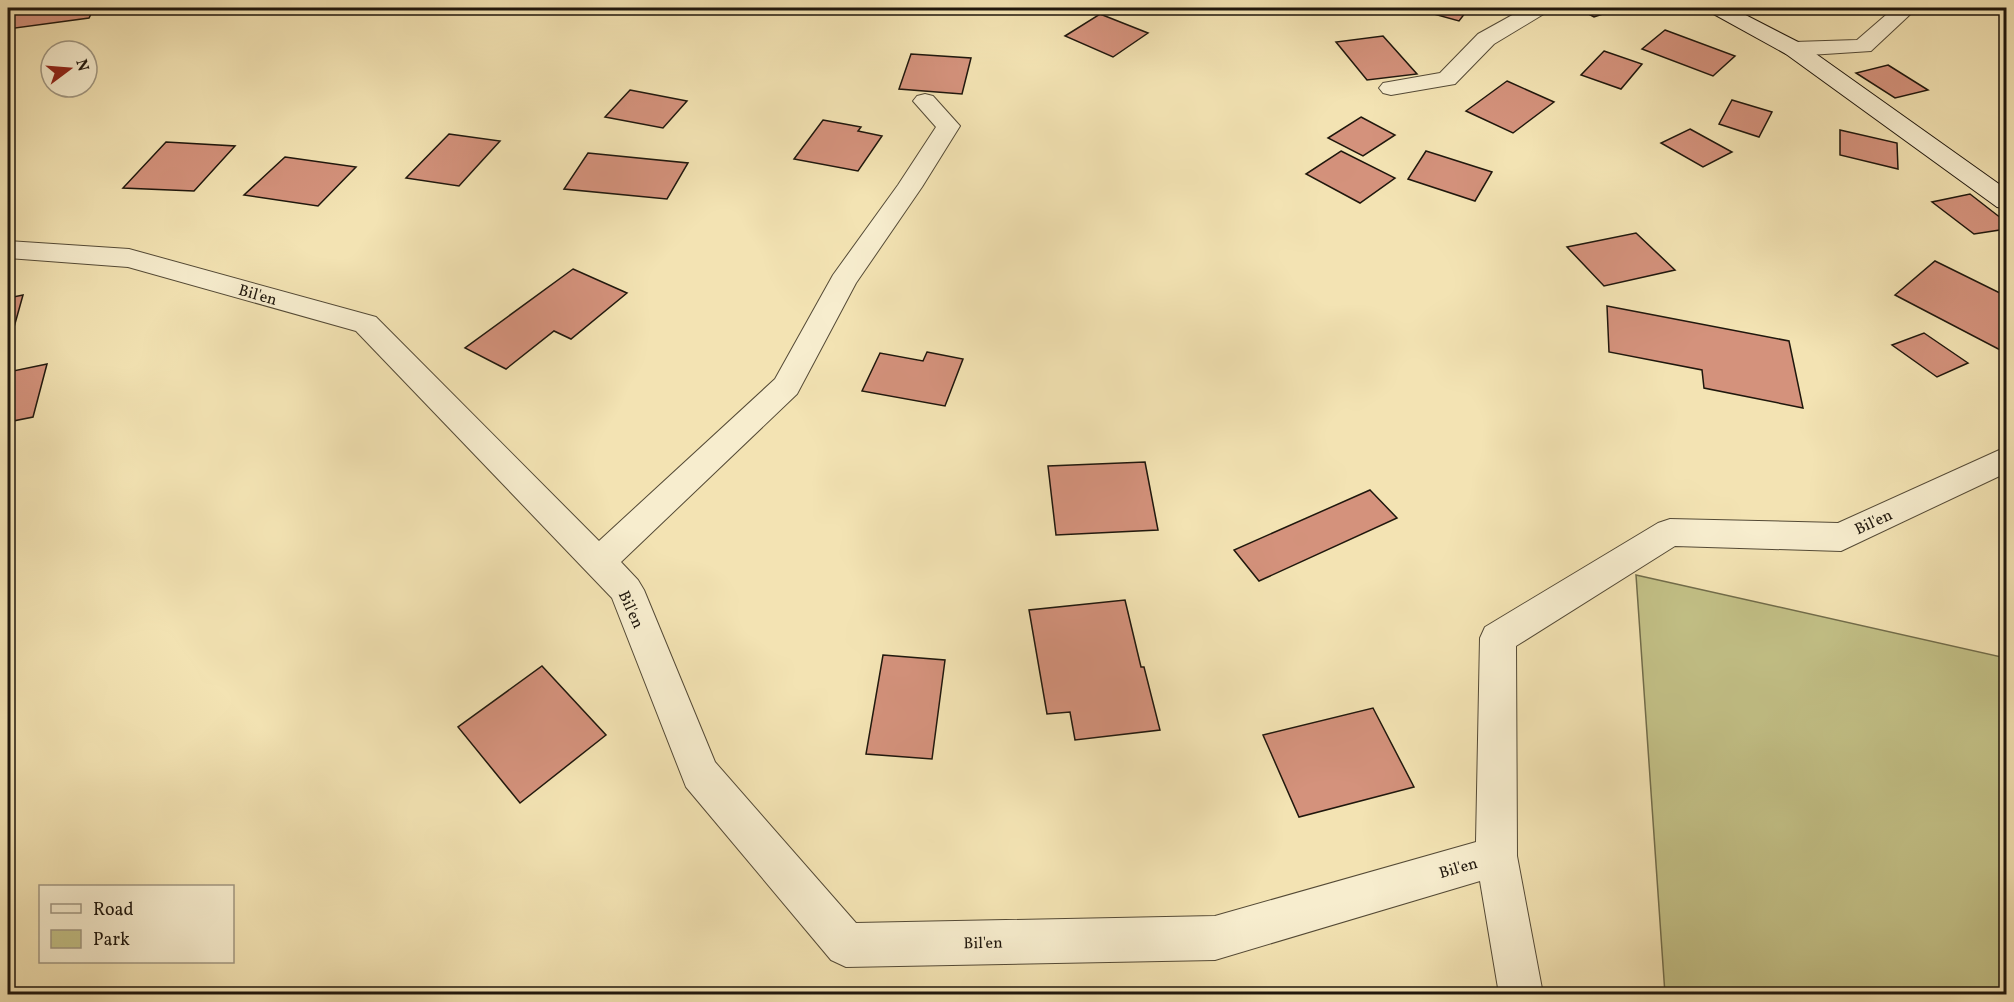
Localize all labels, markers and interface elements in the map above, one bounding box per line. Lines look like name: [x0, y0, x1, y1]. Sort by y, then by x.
north arrow: [39, 39, 99, 99]
text: N: [69, 57, 94, 74]
street label: Bil'en: [236, 280, 279, 312]
street label: Bil'en: [1851, 505, 1896, 541]
street label: Bil'en: [612, 587, 648, 632]
street label: Bil'en: [1437, 853, 1480, 885]
legend: [39, 885, 234, 963]
text: Road: [93, 898, 134, 923]
text: Park: [93, 928, 130, 953]
street label: Bil'en: [963, 933, 1003, 955]

